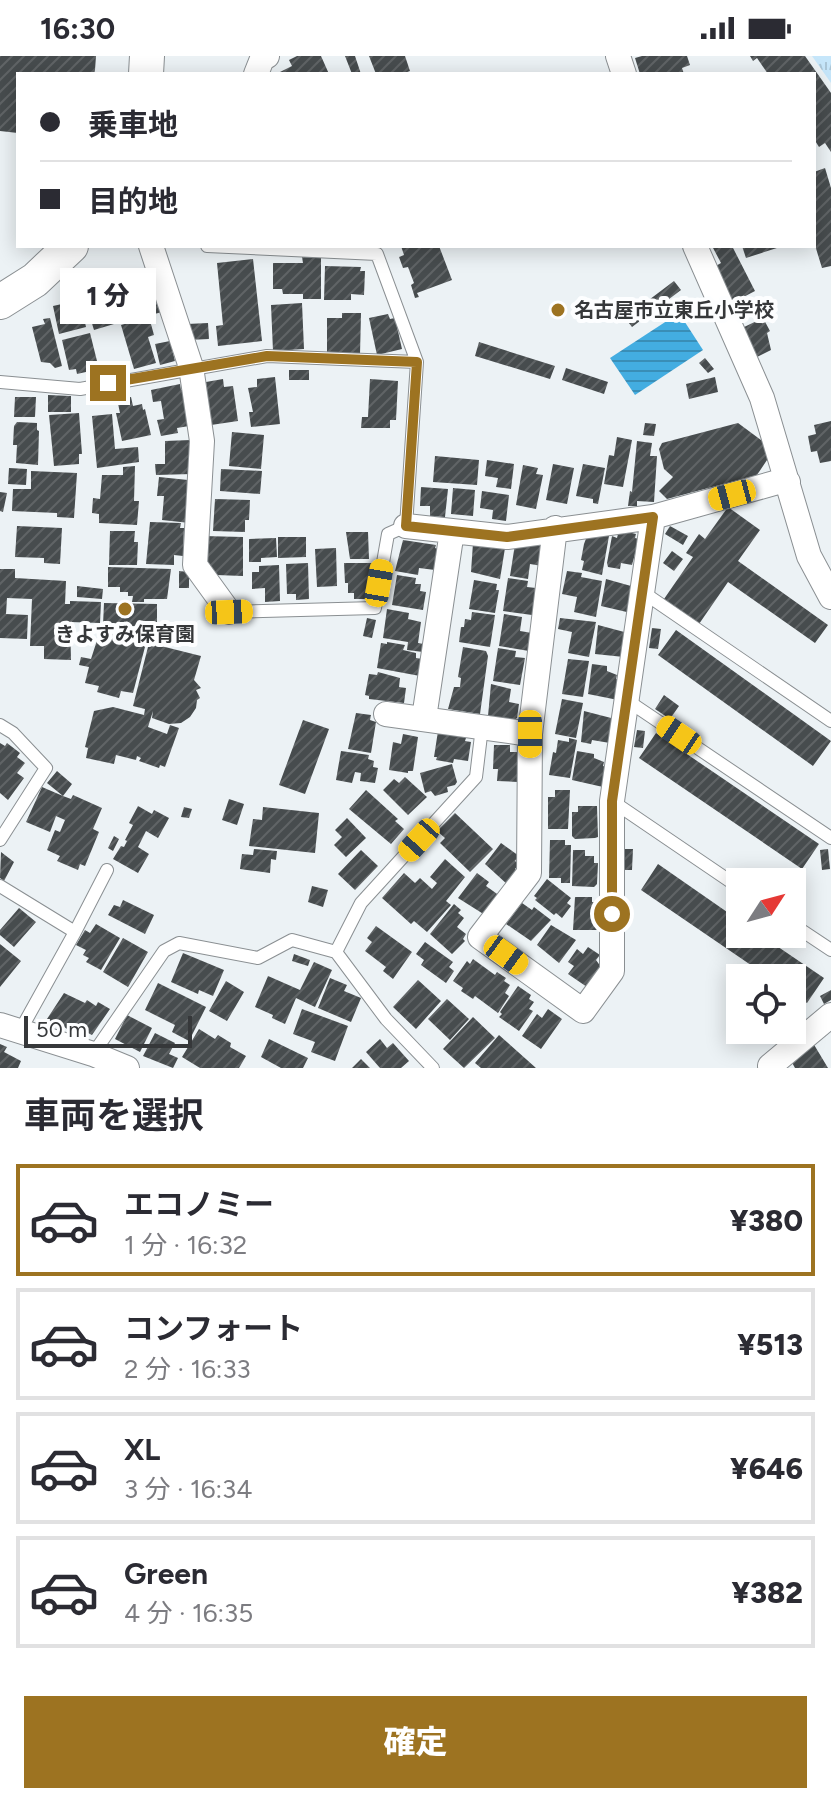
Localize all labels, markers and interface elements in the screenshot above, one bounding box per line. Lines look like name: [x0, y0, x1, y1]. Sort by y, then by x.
text: 16:30: [40, 10, 115, 47]
text: 乗車地: [88, 106, 178, 143]
text: 目的地: [88, 183, 178, 220]
callout: 1 分: [60, 267, 156, 323]
text: 1 分: [86, 280, 130, 312]
place label: 名古屋市立東丘小学校: [574, 298, 774, 322]
marker: 名古屋市立東丘小学校: [549, 301, 567, 319]
route end: [90, 365, 126, 401]
car: [706, 477, 758, 513]
car: [363, 557, 395, 609]
car: [205, 599, 253, 625]
marker: きよすみ保育園: [116, 600, 134, 618]
place label: きよすみ保育園: [55, 622, 195, 646]
car: [518, 710, 542, 758]
car: [652, 712, 706, 758]
car: [394, 814, 444, 866]
north arrow: [726, 868, 806, 948]
map controls: [726, 868, 806, 1044]
route start: [594, 896, 630, 932]
car: [480, 931, 532, 979]
button: locate: [726, 964, 806, 1044]
scale bar: [24, 1012, 192, 1048]
text: 50 m: [36, 1016, 87, 1043]
text: 車両を選択: [24, 1094, 204, 1137]
icon: car: [28, 1184, 100, 1256]
text: エコノミー: [124, 1186, 274, 1223]
text: ¥380: [730, 1202, 803, 1239]
text: 1 分 · 16:32: [124, 1229, 247, 1261]
icon: car: [28, 1308, 100, 1380]
text: コンフォート: [124, 1310, 303, 1347]
text: ¥513: [737, 1326, 803, 1363]
text: 2 分 · 16:33: [124, 1353, 251, 1385]
text: XL: [124, 1431, 160, 1468]
icon: car: [28, 1432, 100, 1504]
text: ¥646: [730, 1450, 803, 1487]
text: 3 分 · 16:34: [124, 1473, 252, 1505]
text: Green: [124, 1555, 208, 1592]
icon: car: [28, 1556, 100, 1628]
text: ¥382: [732, 1574, 803, 1611]
text: 4 分 · 16:35: [124, 1597, 253, 1629]
button: 確定: [24, 1696, 807, 1788]

